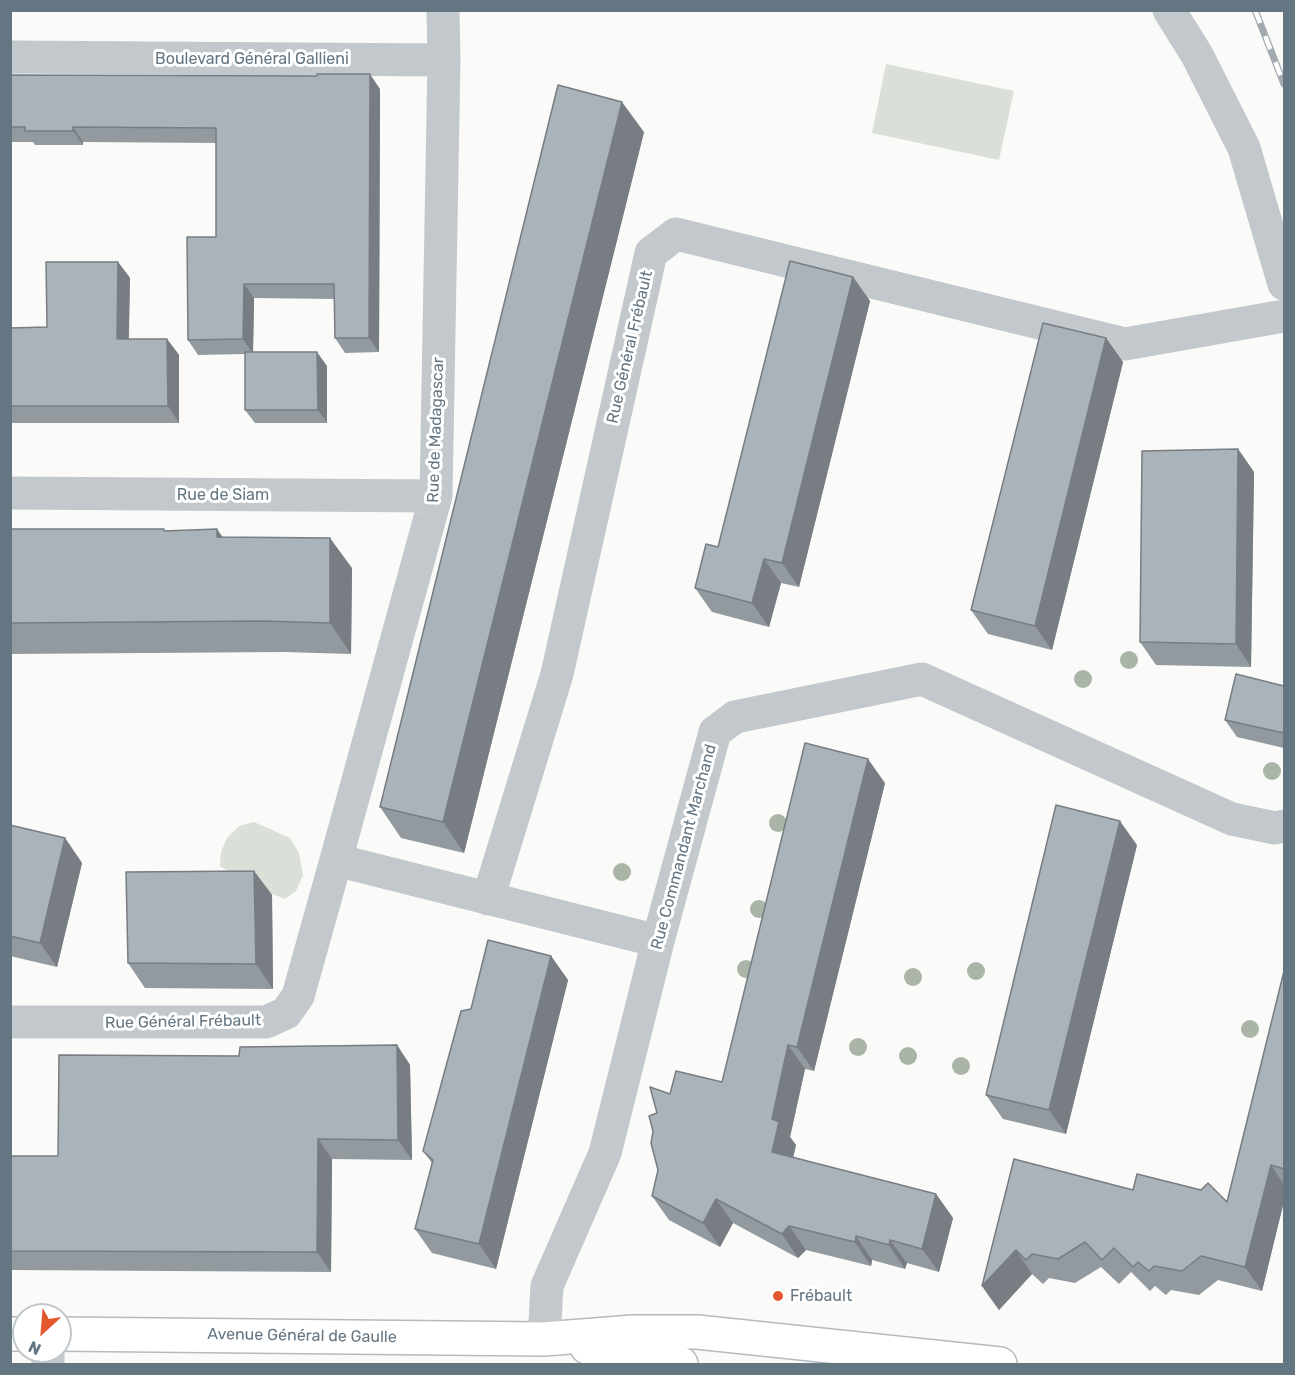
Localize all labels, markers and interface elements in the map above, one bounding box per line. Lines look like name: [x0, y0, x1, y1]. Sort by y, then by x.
street label: Boulevard Général Gallieni: [155, 49, 349, 69]
street label: Rue Général Frébault: [603, 269, 657, 425]
street label: Rue de Madagascar: [424, 357, 448, 503]
street label: Rue de Siam: [177, 485, 269, 505]
street label: Rue Commandant Marchand: [647, 742, 721, 952]
street label: Rue Général Frébault: [105, 1011, 261, 1033]
place label: Frébault: [790, 1286, 852, 1306]
marker: Frébault: [771, 1289, 785, 1303]
north arrow: [12, 1303, 72, 1363]
street label: Avenue Général de Gaulle: [207, 1325, 397, 1347]
text: N: [25, 1337, 44, 1359]

